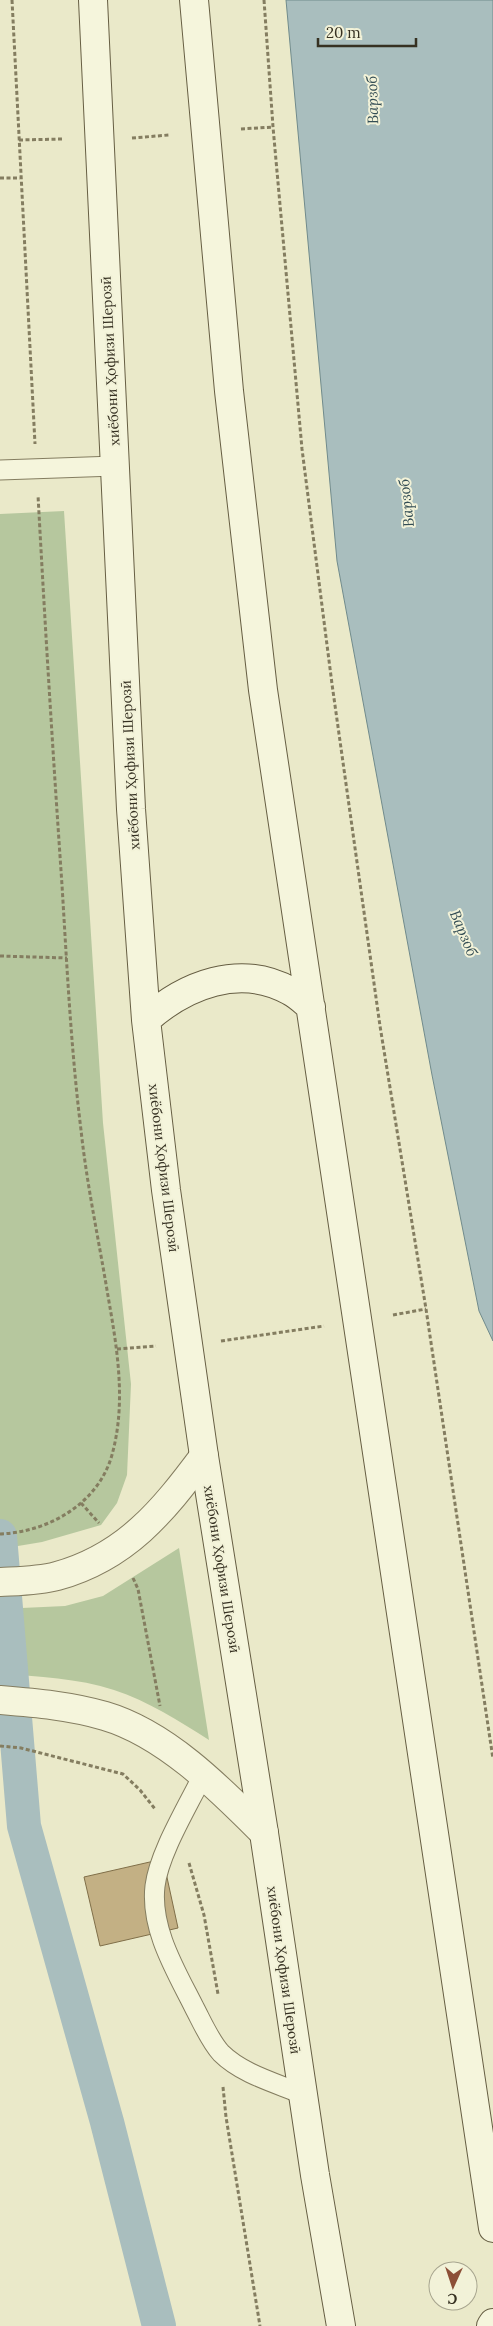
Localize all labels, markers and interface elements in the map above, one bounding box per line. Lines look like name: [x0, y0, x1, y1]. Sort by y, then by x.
scale bar: [318, 15, 416, 47]
text: 20 m: [326, 23, 361, 42]
water label: Варзоб: [362, 75, 382, 124]
street label: хиёбони Ҳофизи Шерозӣ: [97, 276, 123, 446]
water label: Варзоб: [394, 478, 418, 528]
street label: хиёбони Ҳофизи Шерозӣ: [117, 680, 143, 850]
water label: Варзоб: [446, 907, 482, 959]
street label: хиёбони Ҳофизи Шерозӣ: [145, 1083, 183, 1254]
street label: хиёбони Ҳофизи Шерозӣ: [200, 1484, 244, 1654]
street label: хиёбони Ҳофизи Шерозӣ: [263, 1885, 305, 2056]
north arrow: [428, 2261, 478, 2311]
text: С: [447, 2290, 458, 2308]

